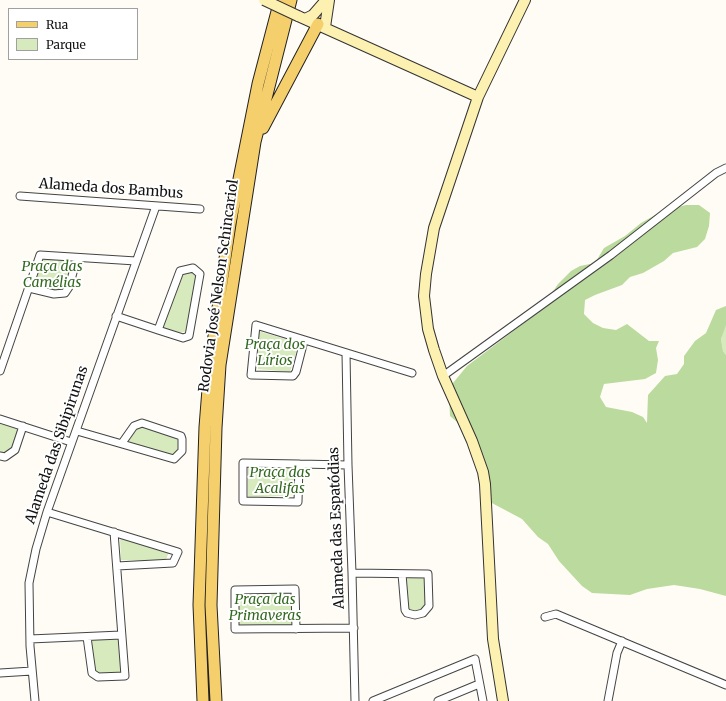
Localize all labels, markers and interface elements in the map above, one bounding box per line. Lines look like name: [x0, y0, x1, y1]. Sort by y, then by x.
legend: [8, 8, 138, 60]
text: Rua: [46, 17, 68, 32]
text: Parque: [46, 37, 86, 52]
street label: Alameda dos Bambus: [38, 176, 184, 202]
street label: Rodovia José Nelson Schincariol: [196, 179, 242, 393]
park label: Praça das Camélias: [21, 259, 83, 292]
park label: Praça dos Lírios: [245, 337, 305, 370]
street label: Alameda das Sibipirunas: [22, 364, 92, 526]
street label: Alameda das Espatódias: [326, 447, 348, 609]
park label: Praça das Acalifas: [249, 465, 311, 498]
park label: Praça das Primaveras: [229, 592, 301, 624]

